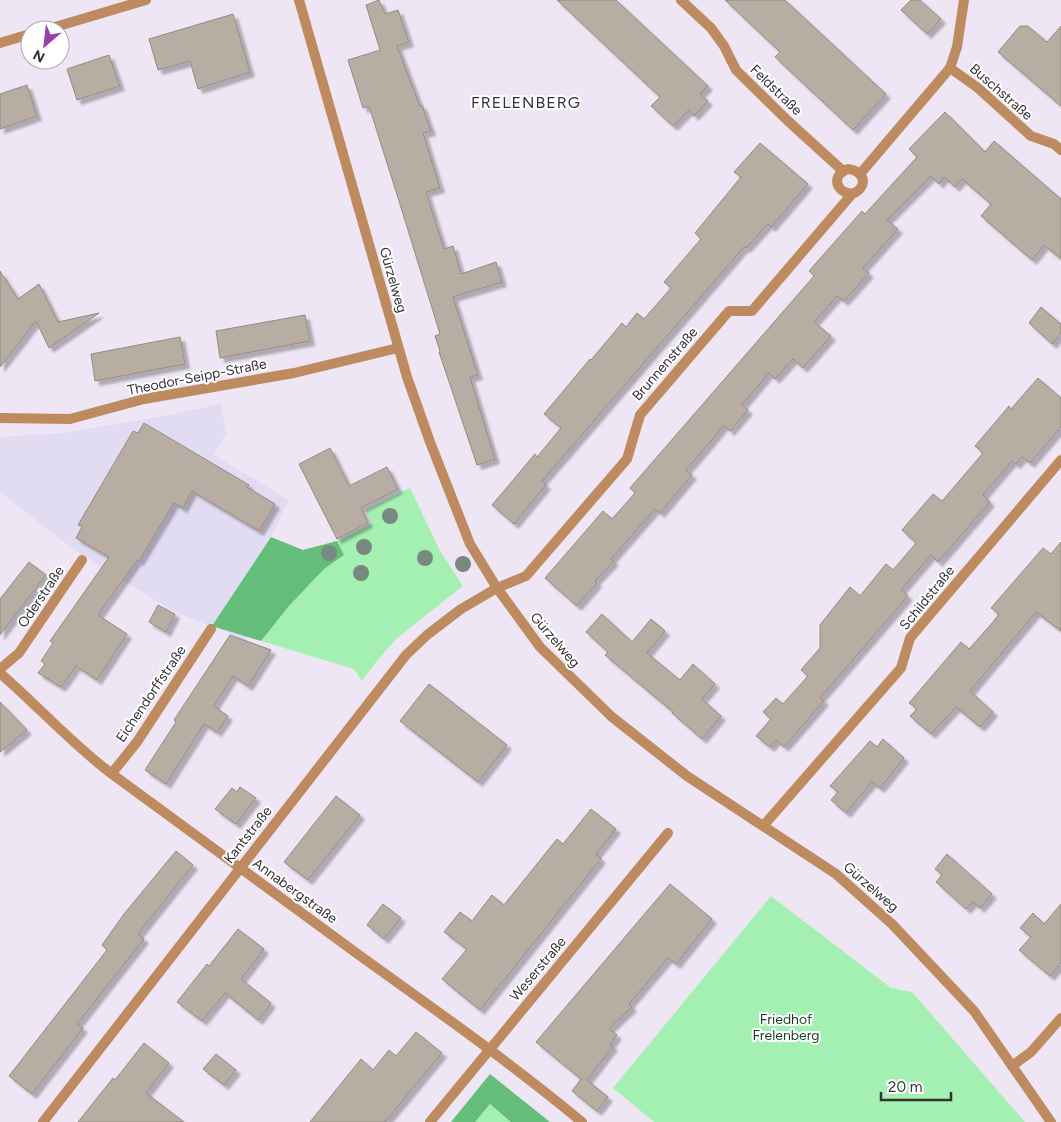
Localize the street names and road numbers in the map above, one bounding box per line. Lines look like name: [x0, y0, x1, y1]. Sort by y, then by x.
street label: Buschstraße: [966, 60, 1036, 124]
street label: Feldstraße: [746, 61, 806, 119]
street label: Gürzelweg: [376, 245, 410, 315]
street label: Brunnenstraße: [629, 324, 702, 404]
street label: Theodor-Seipp-Straße: [126, 355, 268, 399]
street label: Schildstraße: [896, 562, 958, 634]
street label: Oderstraße: [14, 563, 68, 631]
street label: Gürzelweg: [526, 609, 584, 671]
street label: Eichendorffstraße: [112, 642, 190, 746]
street label: Kantstraße: [220, 803, 276, 867]
street label: Annabergstraße: [249, 855, 341, 928]
street label: Gürzelweg: [840, 858, 902, 916]
street label: Weserstraße: [506, 933, 570, 1005]

